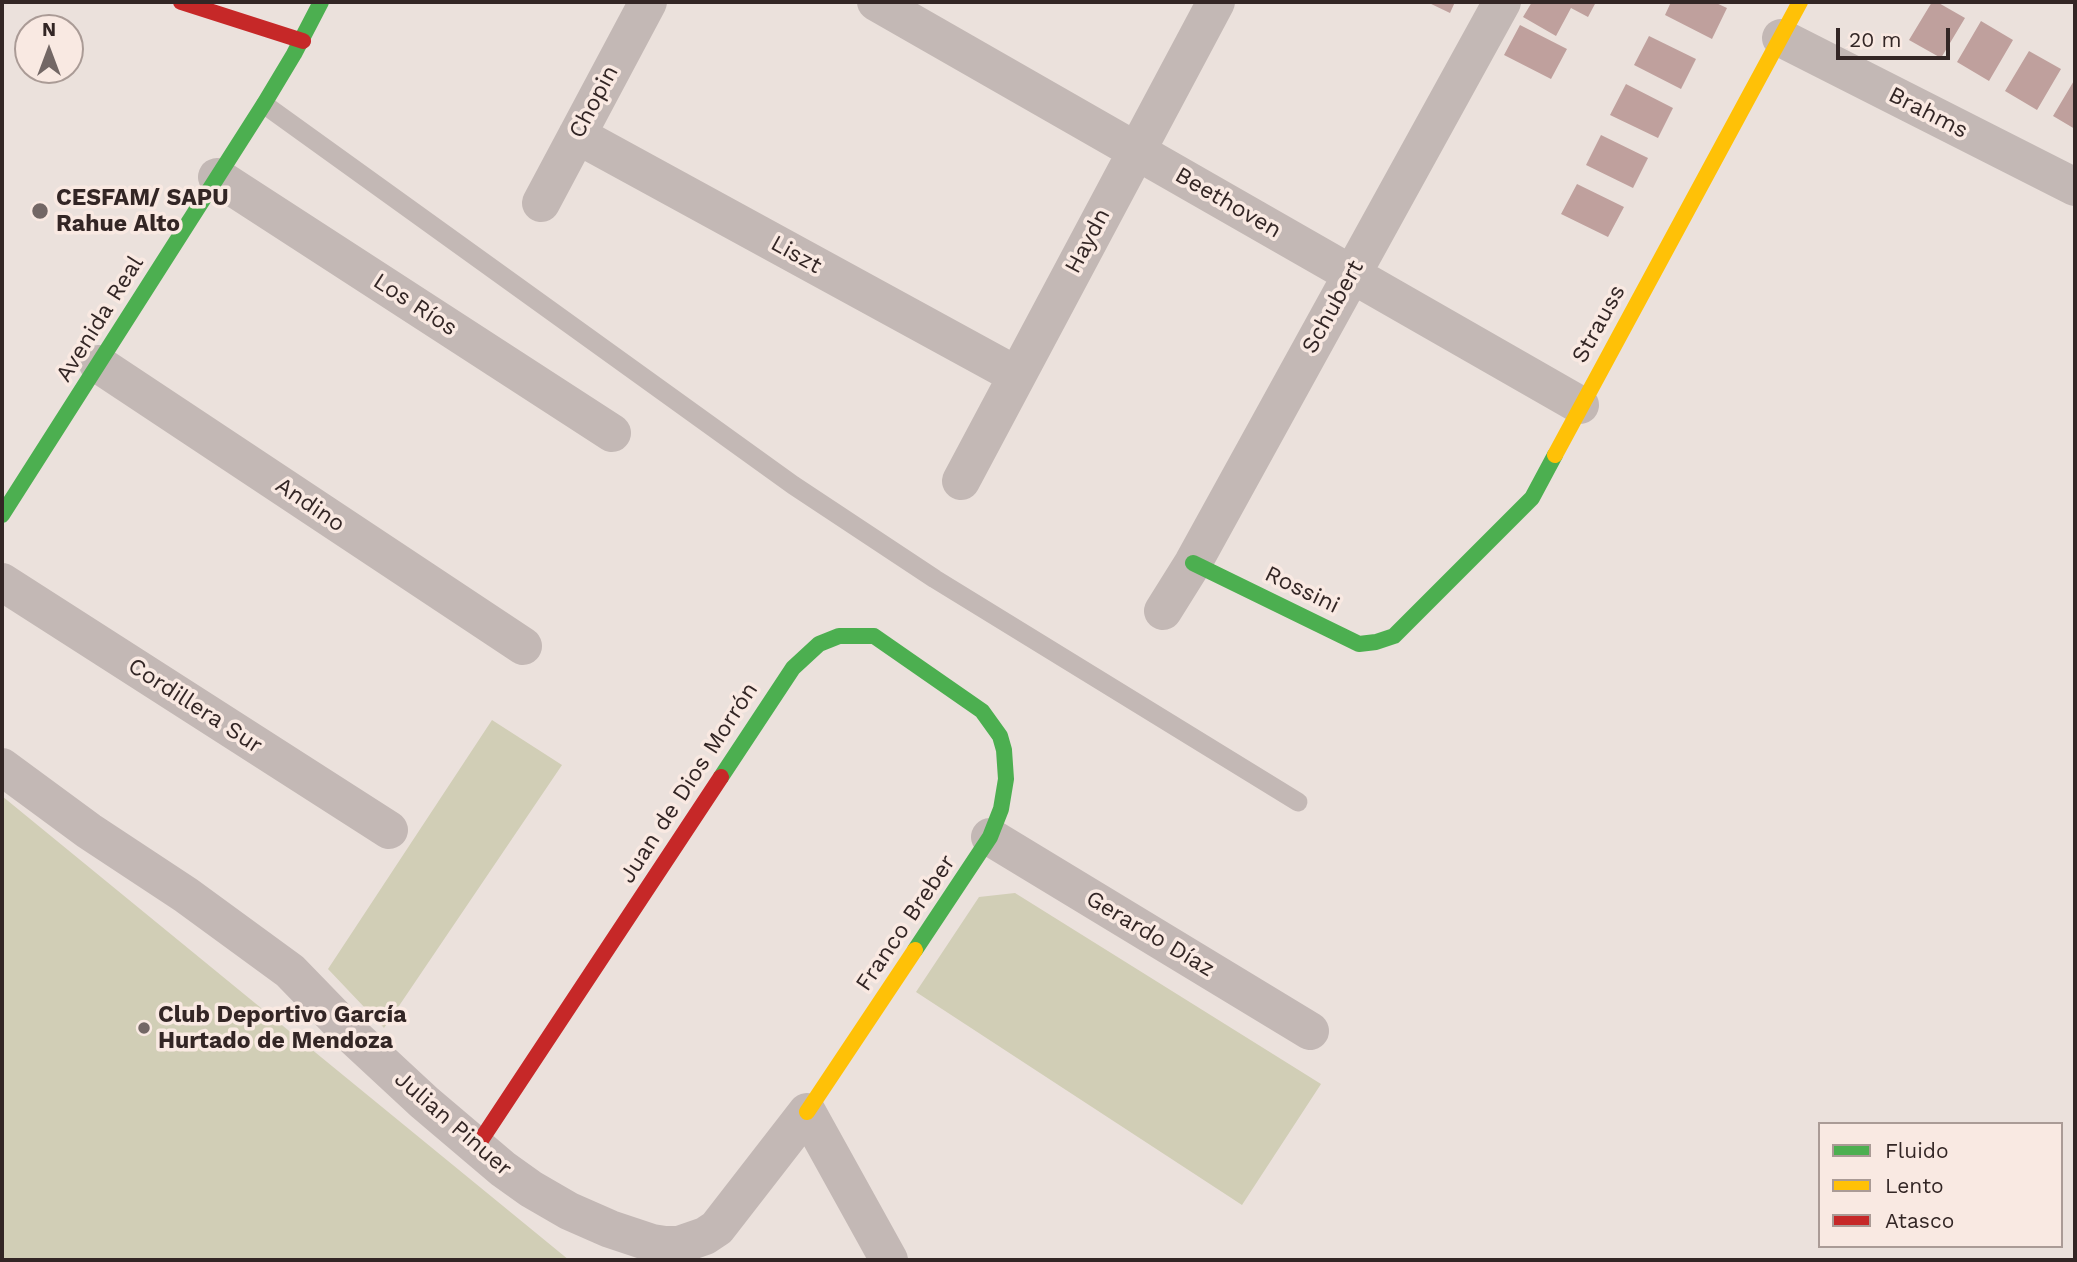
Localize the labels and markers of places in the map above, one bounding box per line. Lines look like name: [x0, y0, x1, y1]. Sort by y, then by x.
place label: CESFAM/ SAPU Rahue Alto: [56, 184, 229, 238]
marker: CESFAM/ SAPU Rahue Alto: [30, 201, 50, 221]
place label: Club Deportivo García Hurtado de Mendoza: [158, 1001, 407, 1055]
marker: Club Deportivo García Hurtado de Mendoza: [136, 1020, 152, 1036]

